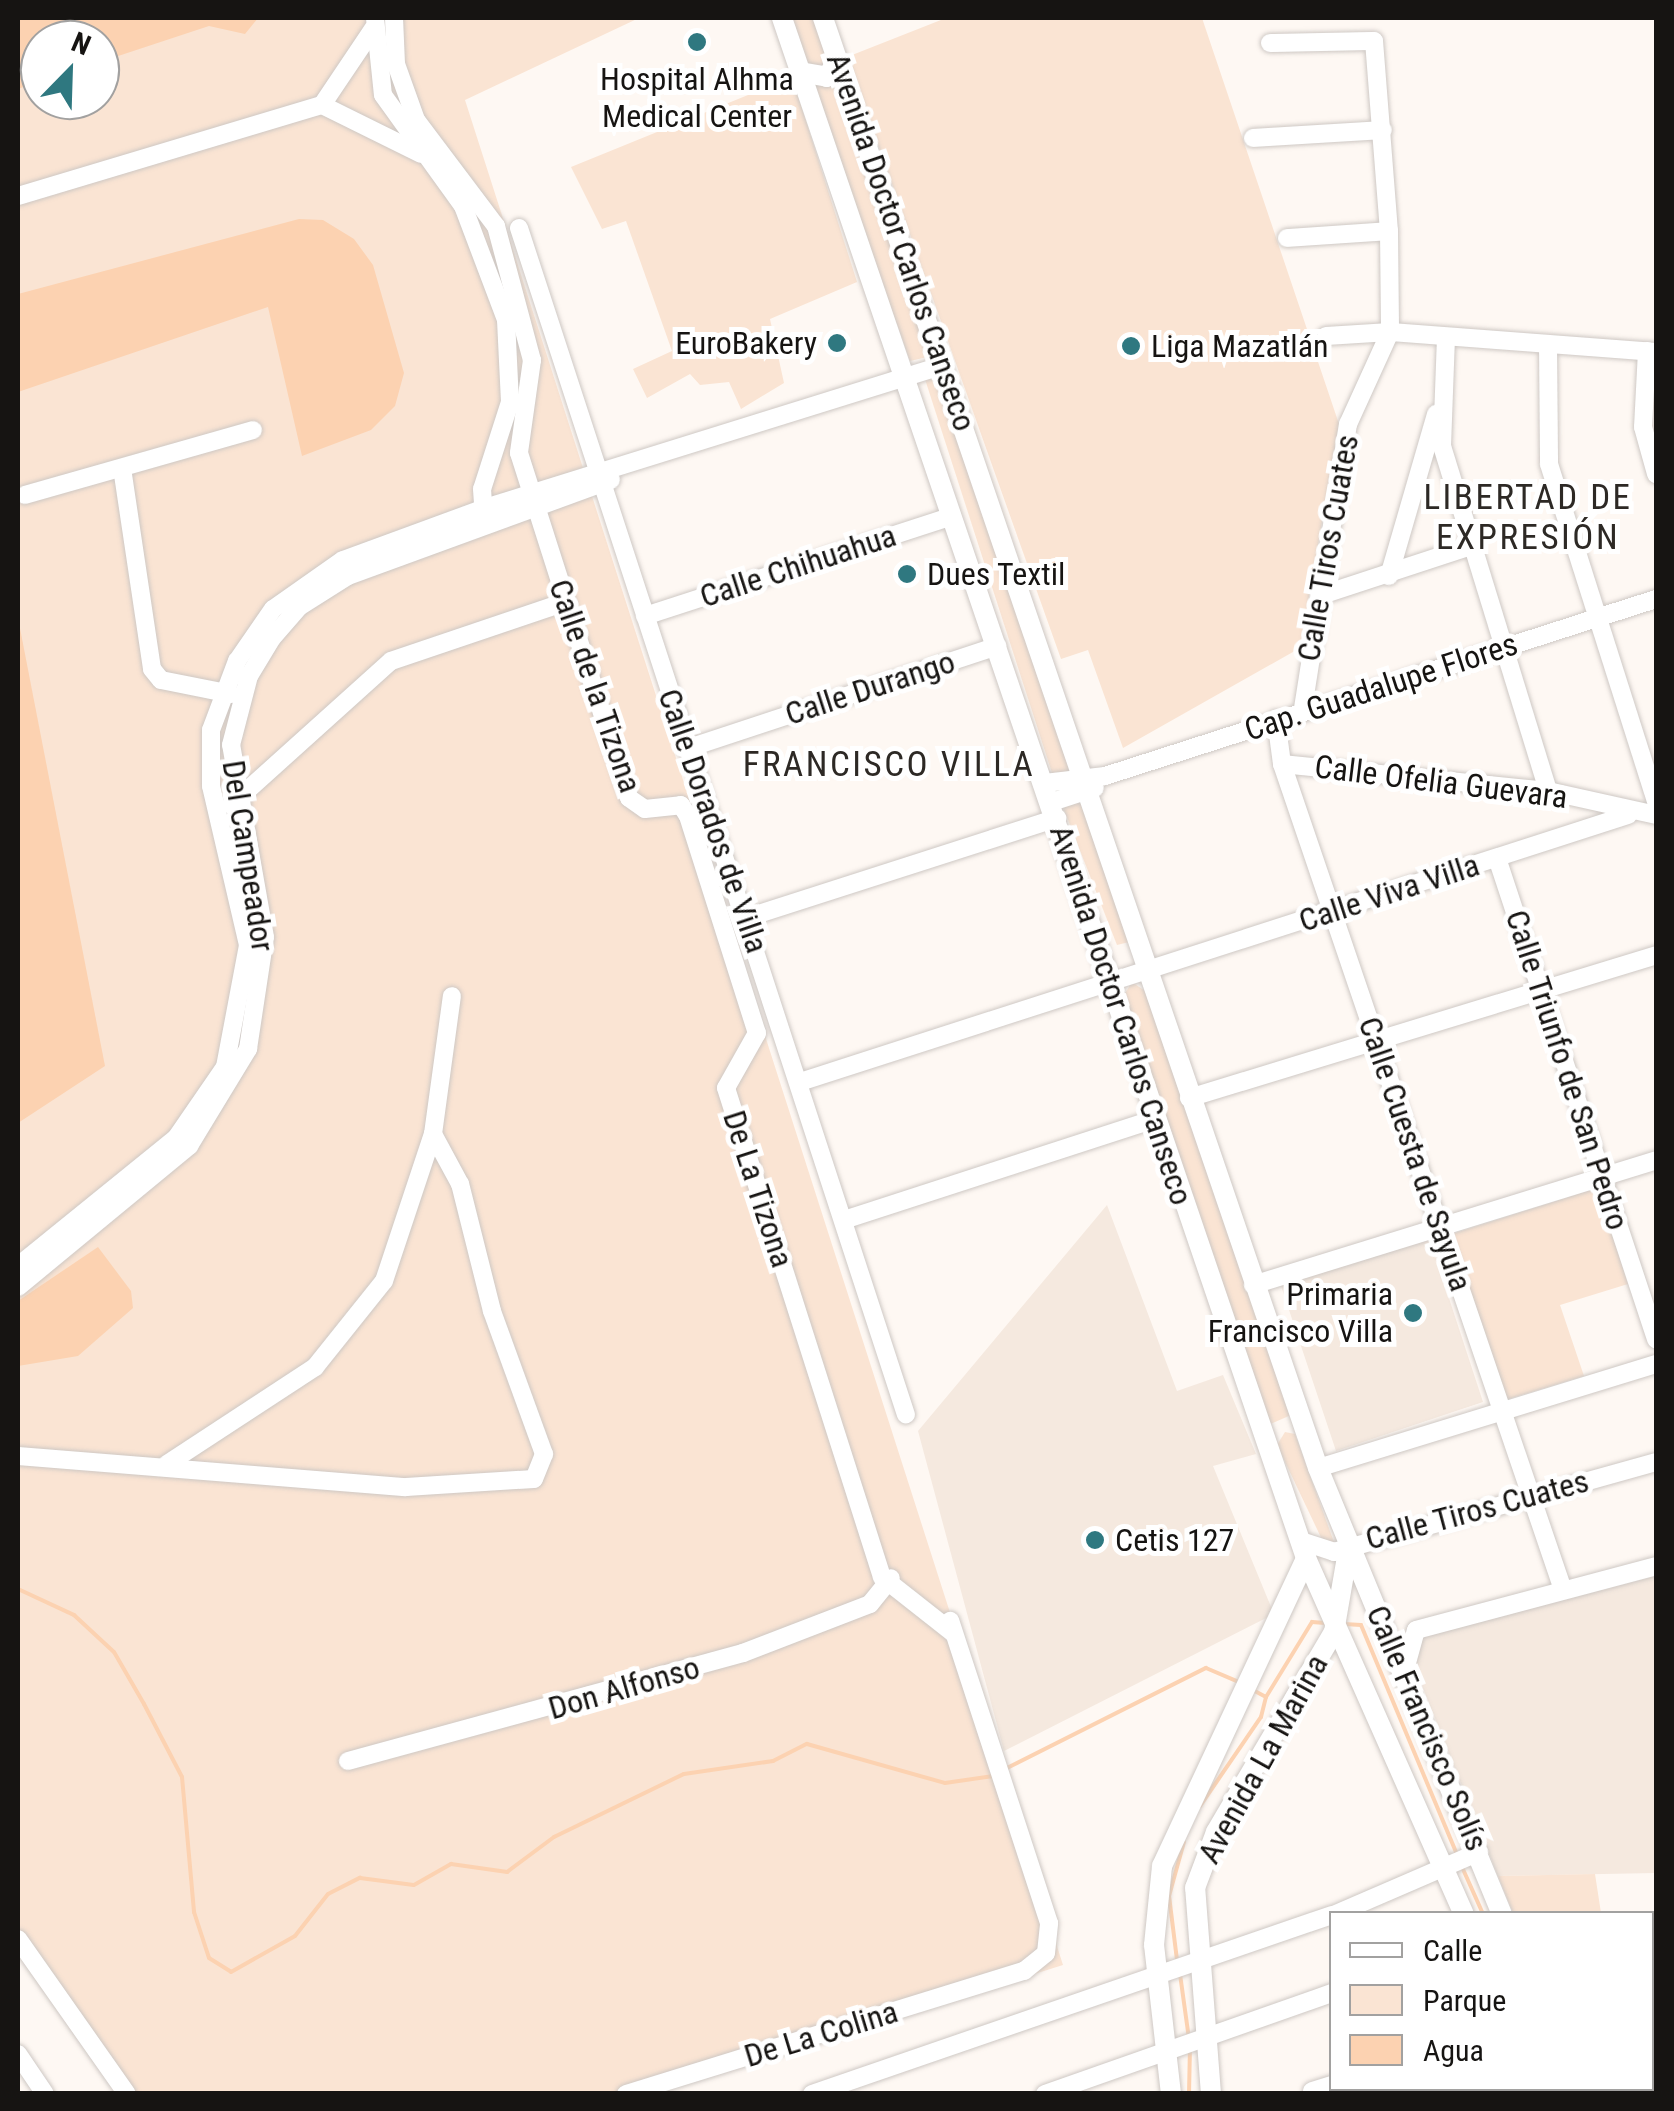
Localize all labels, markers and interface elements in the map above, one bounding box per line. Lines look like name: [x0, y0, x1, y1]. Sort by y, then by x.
north arrow: [20, 20, 120, 120]
text: N: [67, 25, 95, 62]
marker: Hospital Alhma Medical Center: [684, 29, 710, 55]
street label: Avenida Doctor Carlos Canseco: [818, 48, 984, 436]
place label: Hospital Alhma Medical Center: [600, 61, 794, 136]
place label: EuroBakery: [675, 324, 817, 362]
place label: Liga Mazatlán: [1151, 327, 1329, 365]
marker: EuroBakery: [826, 332, 848, 354]
marker: Liga Mazatlán: [1120, 335, 1142, 357]
street label: Calle Tiros Cuates: [1289, 431, 1367, 665]
district label: LIBERTAD DE EXPRESIÓN: [1423, 477, 1633, 559]
street label: Calle Chihuahua: [695, 516, 901, 616]
place label: Dues Textil: [927, 555, 1066, 593]
marker: Dues Textil: [896, 563, 918, 585]
street label: Calle de la Tizona: [540, 574, 650, 798]
street label: Cap. Guadalupe Flores: [1240, 625, 1522, 749]
street label: Calle Durango: [780, 643, 960, 733]
street label: Calle Dorados de Villa: [650, 684, 776, 958]
district label: FRANCISCO VILLA: [743, 744, 1035, 786]
street label: Calle Ofelia Guevara: [1312, 747, 1570, 817]
street label: Del Campeador: [214, 758, 282, 954]
street label: Avenida Doctor Carlos Canseco: [1041, 820, 1201, 1210]
street label: Calle Viva Villa: [1294, 846, 1484, 940]
street label: Calle Triunfo de San Pedro: [1497, 905, 1637, 1235]
street label: Calle Cuesta de Sayula: [1350, 1012, 1480, 1296]
street label: De La Tizona: [715, 1105, 801, 1273]
place label: Primaria Francisco Villa: [1208, 1276, 1393, 1351]
marker: Primaria Francisco Villa: [1402, 1302, 1424, 1324]
street label: Calle Tiros Cuates: [1361, 1462, 1593, 1558]
place label: Cetis 127: [1115, 1521, 1234, 1559]
marker: Cetis 127: [1084, 1529, 1106, 1551]
street label: Calle Francisco Solís: [1358, 1600, 1496, 1856]
street label: Don Alfonso: [544, 1648, 704, 1728]
street label: Avenida La Marina: [1190, 1648, 1336, 1870]
legend: [1329, 1911, 1654, 2091]
text: Calle: [1423, 1933, 1482, 1968]
text: Parque: [1423, 1983, 1506, 2018]
street label: De La Colina: [740, 1993, 902, 2075]
text: Agua: [1423, 2033, 1484, 2068]

